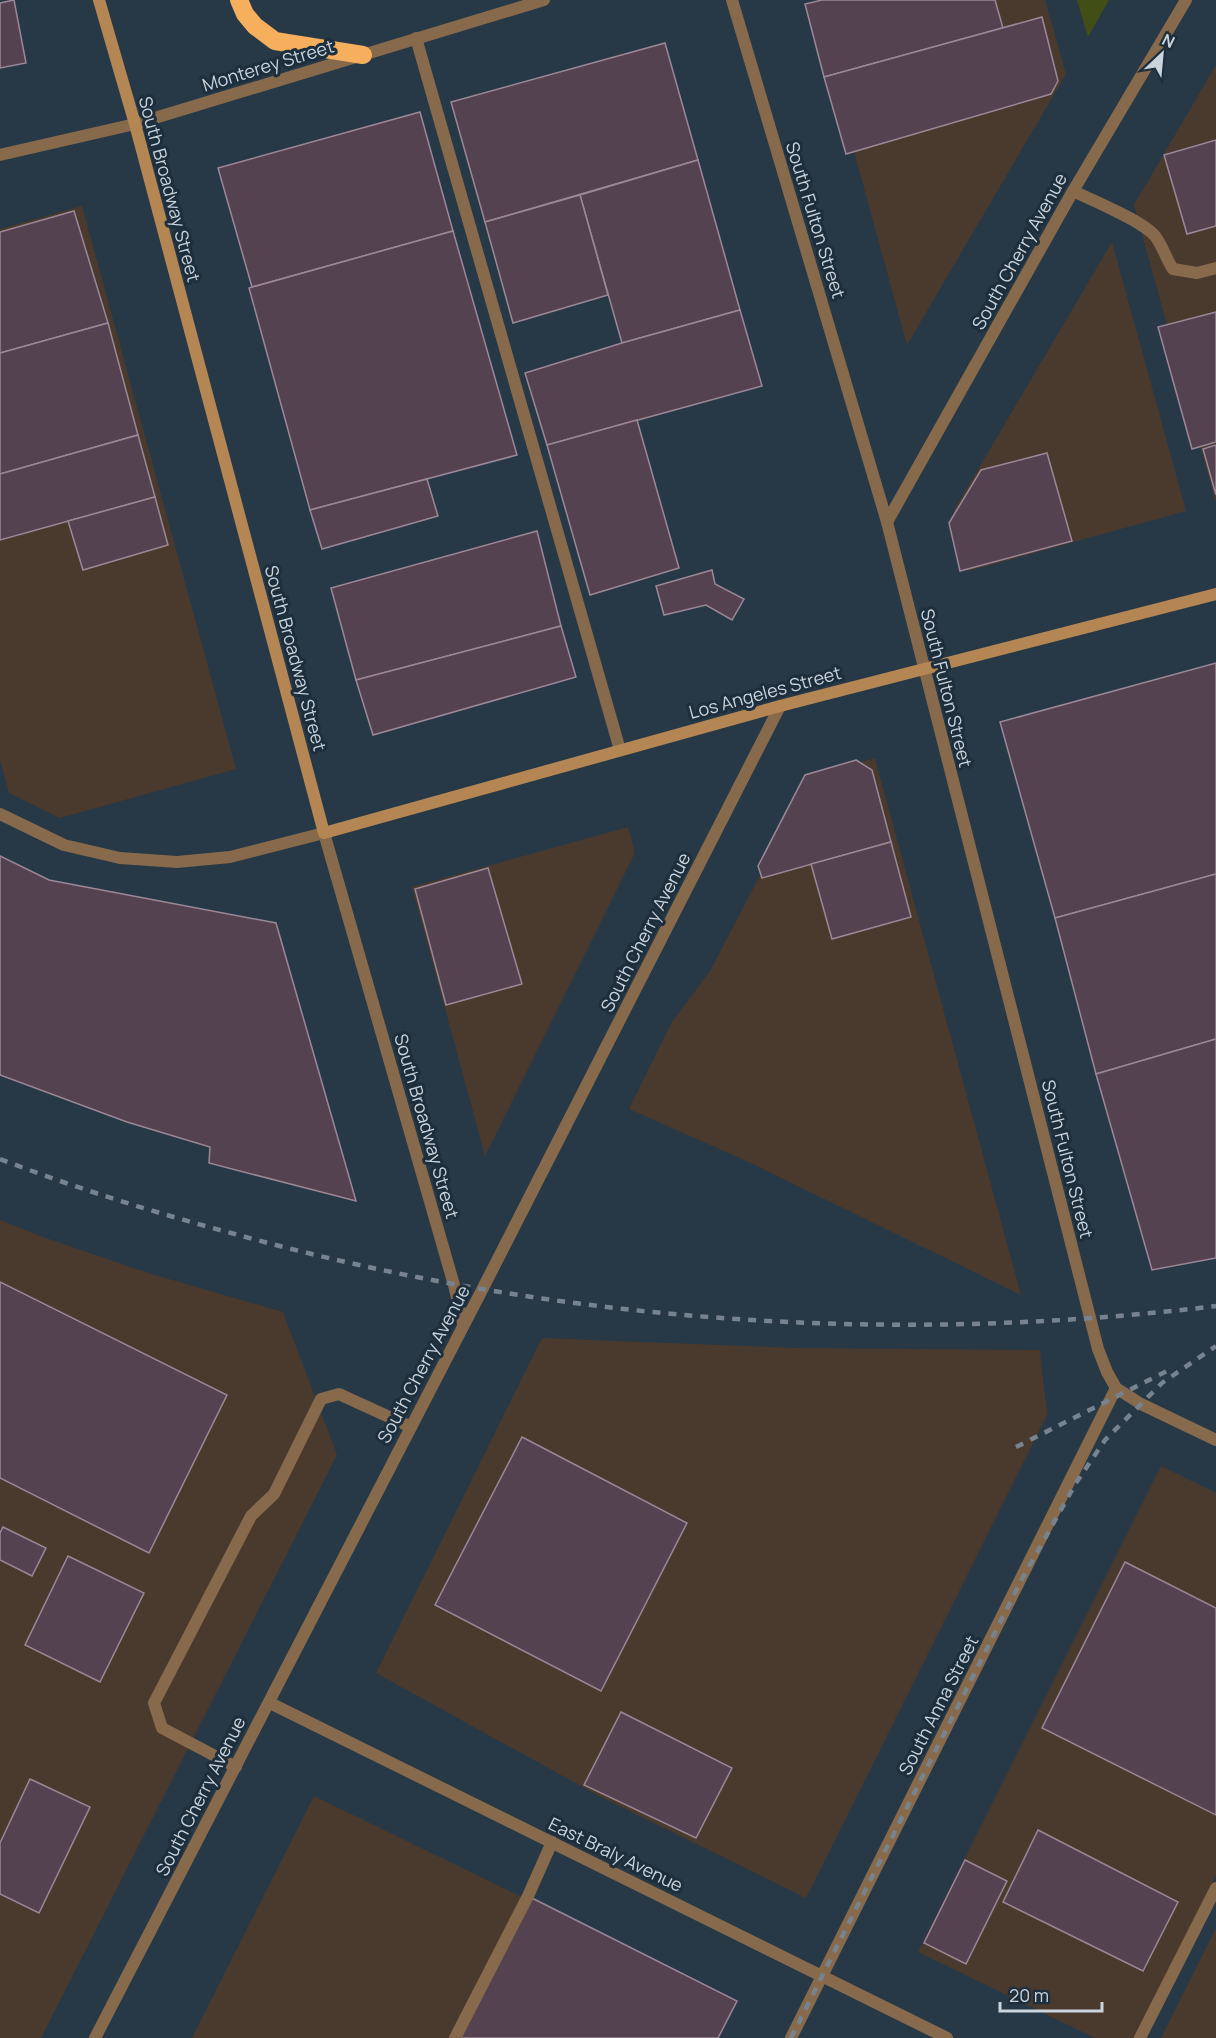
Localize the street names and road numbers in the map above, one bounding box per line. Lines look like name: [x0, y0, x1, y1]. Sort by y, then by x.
street label: Monterey Street: [199, 34, 337, 96]
street label: South Broadway Street: [134, 94, 206, 284]
street label: South Fulton Street: [781, 139, 851, 301]
street label: South Cherry Avenue: [966, 168, 1072, 334]
street label: South Broadway Street: [260, 563, 332, 753]
street label: South Fulton Street: [916, 606, 978, 770]
street label: Los Angeles Street: [686, 660, 844, 724]
street label: South Cherry Avenue: [594, 848, 696, 1016]
street label: South Broadway Street: [389, 1031, 465, 1221]
street label: South Fulton Street: [1037, 1077, 1099, 1241]
street label: South Cherry Avenue: [371, 1281, 475, 1447]
street label: South Anna Street: [893, 1631, 983, 1779]
street label: South Cherry Avenue: [149, 1712, 251, 1880]
street label: East Braly Avenue: [545, 1811, 687, 1897]

